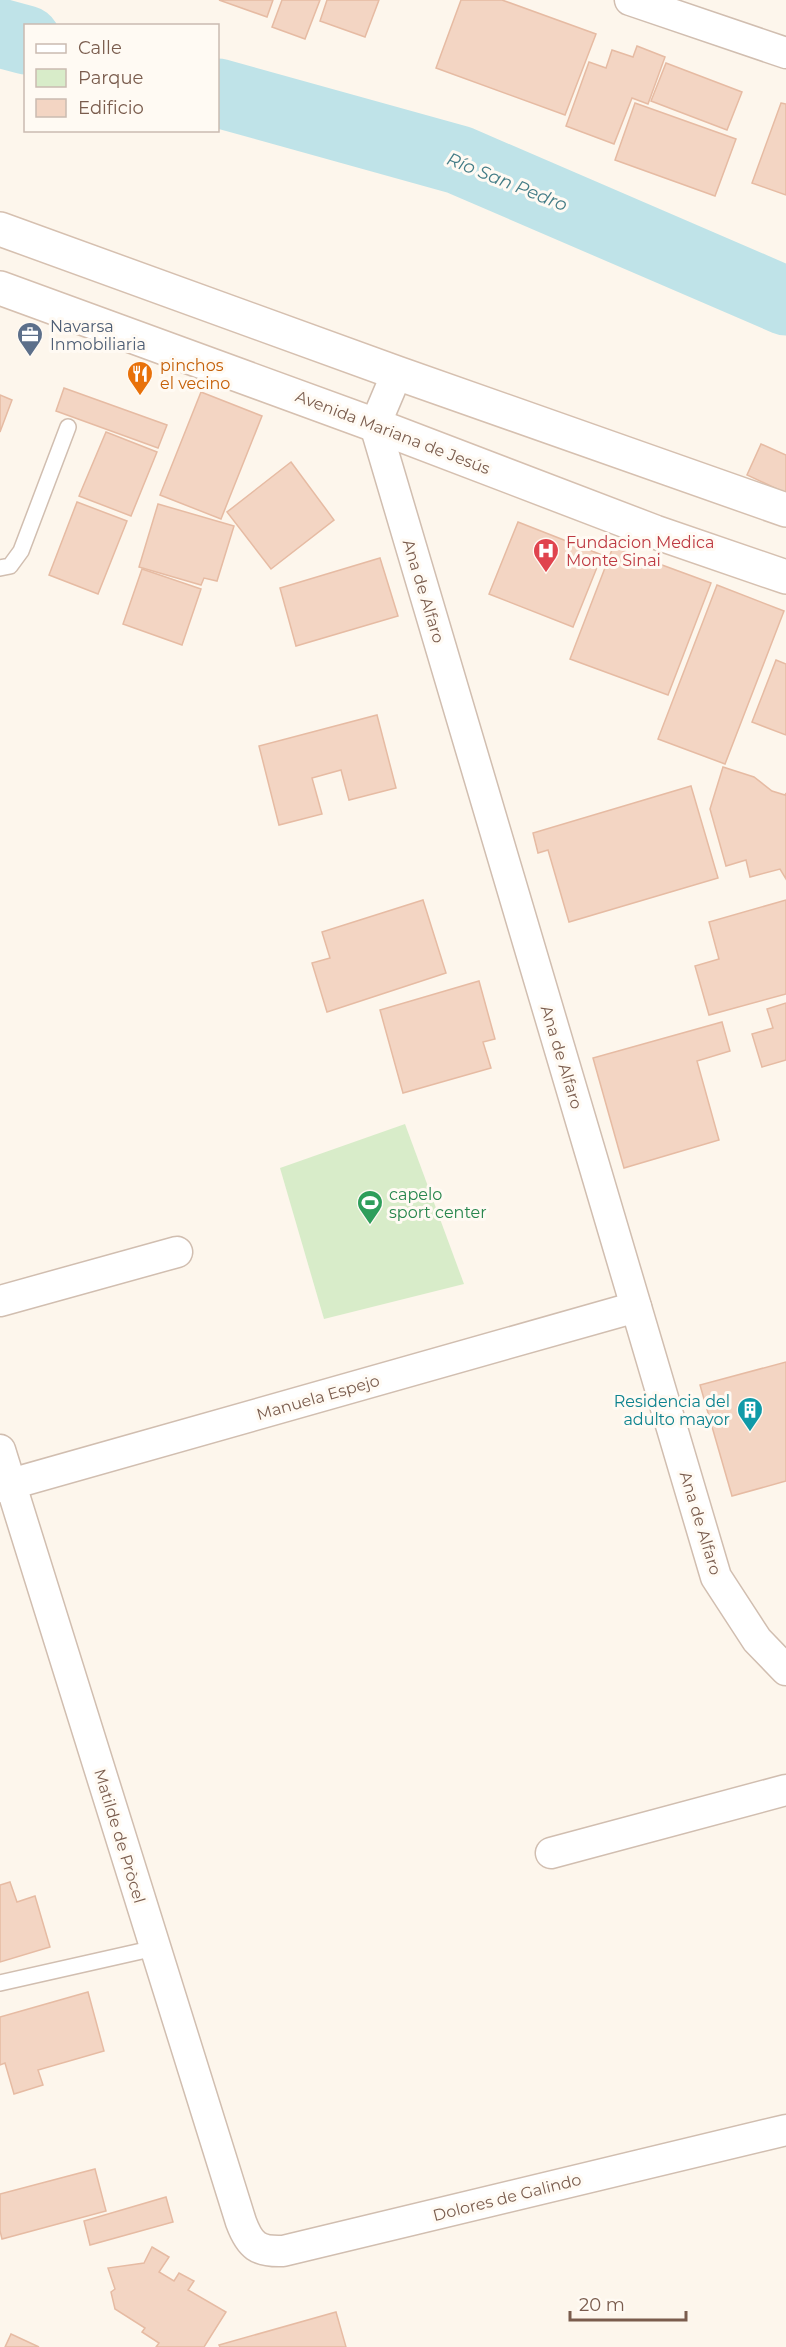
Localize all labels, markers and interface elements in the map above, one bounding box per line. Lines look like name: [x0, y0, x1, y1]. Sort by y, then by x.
legend: [24, 24, 219, 132]
text: Calle: [78, 37, 122, 59]
text: Parque: [78, 67, 144, 89]
text: Edificio: [78, 97, 144, 119]
water label: Río San Pedro: [444, 148, 570, 216]
place label: Navarsa Inmobiliaria: [50, 317, 146, 354]
office icon: Navarsa Inmobiliaria: [15, 320, 45, 358]
place label: pinchos el vecino: [160, 356, 230, 393]
restaurant icon: pinchos el vecino: [125, 359, 155, 397]
street label: Avenida Mariana de Jesús: [293, 387, 493, 478]
place label: Fundacion Medica Monte Sinai: [566, 533, 714, 570]
hospital icon: Fundacion Medica Monte Sinai: [531, 536, 561, 574]
street label: Ana de Alfaro: [399, 537, 448, 645]
street label: Ana de Alfaro: [537, 1003, 586, 1111]
place label: capelo sport center: [389, 1185, 487, 1222]
sports icon: capelo sport center: [355, 1188, 385, 1226]
street label: Manuela Espejo: [254, 1371, 382, 1424]
place label: Residencia del adulto mayor: [614, 1392, 730, 1429]
building icon: Residencia del adulto mayor: [735, 1395, 765, 1433]
street label: Ana de Alfaro: [676, 1469, 725, 1577]
street label: Matilde de Pròcel: [90, 1767, 149, 1906]
street label: Dolores de Galindo: [431, 2170, 583, 2225]
scale bar: [570, 2284, 686, 2322]
text: 20 m: [579, 2294, 625, 2316]

